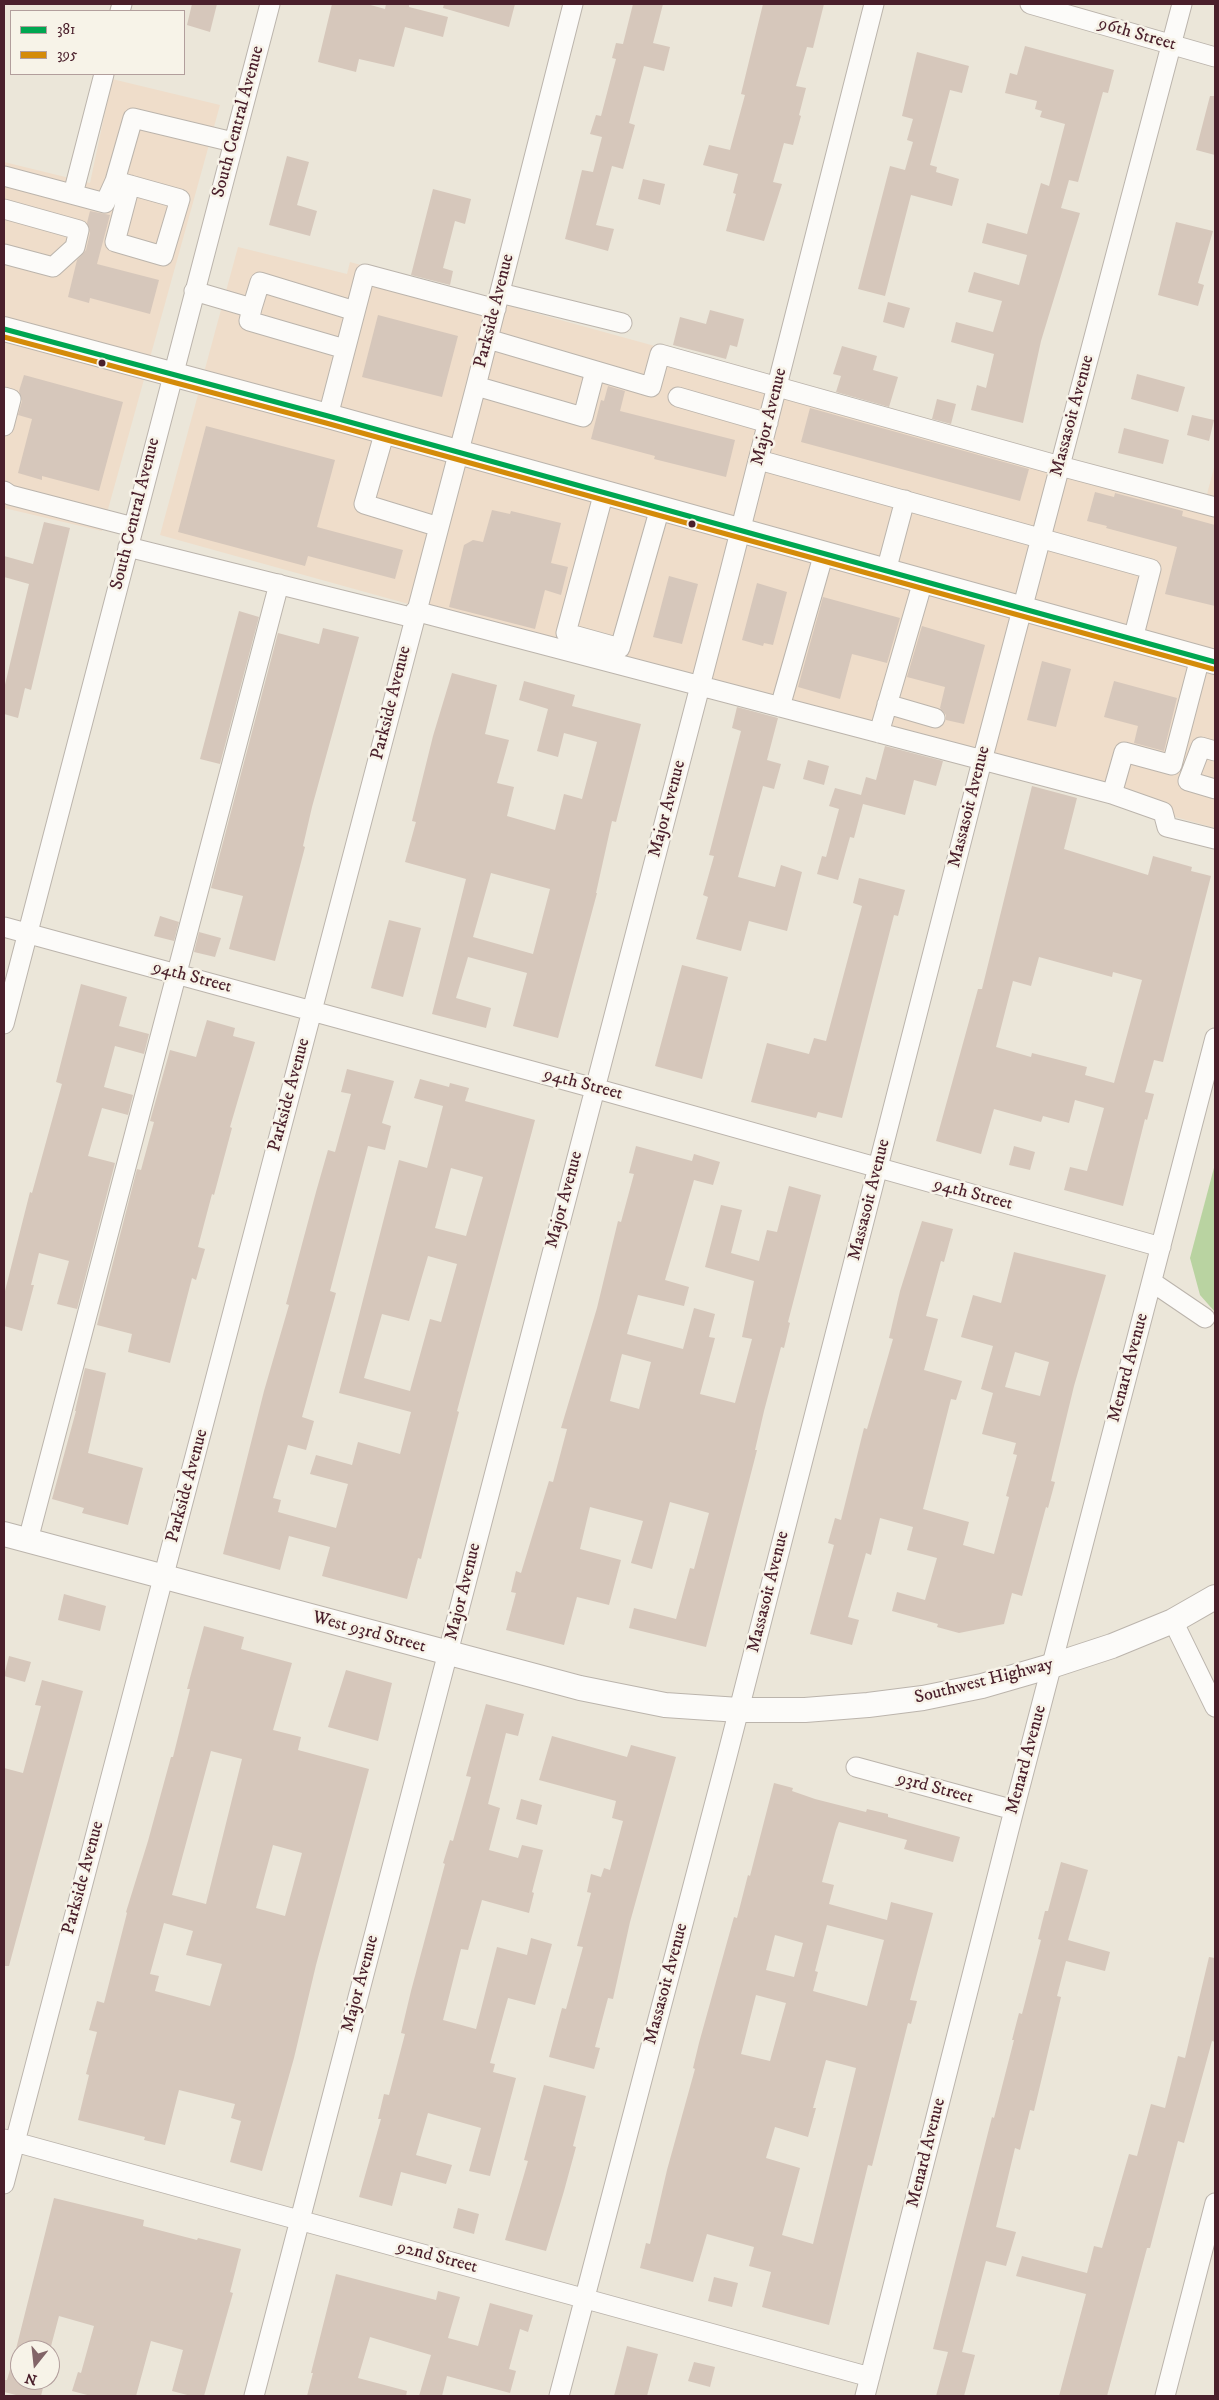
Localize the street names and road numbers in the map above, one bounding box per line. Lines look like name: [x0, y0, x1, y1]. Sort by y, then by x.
street label: 96th Street: [1096, 14, 1178, 56]
street label: South Central Avenue: [208, 44, 270, 200]
street label: Parkside Avenue: [470, 252, 520, 370]
street label: Massasoit Avenue: [1046, 353, 1100, 479]
street label: Major Avenue: [747, 366, 793, 468]
street label: South Central Avenue: [107, 436, 165, 592]
street label: Parkside Avenue: [367, 644, 417, 762]
street label: Massasoit Avenue: [944, 744, 996, 870]
street label: Major Avenue: [645, 758, 691, 860]
street label: 94th Street: [150, 957, 234, 999]
street label: Parkside Avenue: [264, 1036, 316, 1154]
street label: 94th Street: [541, 1064, 625, 1106]
street label: Massasoit Avenue: [844, 1137, 896, 1263]
street label: Major Avenue: [542, 1149, 588, 1251]
street label: 94th Street: [931, 1174, 1015, 1216]
street label: Menard Avenue: [1104, 1311, 1154, 1425]
street label: Parkside Avenue: [162, 1427, 214, 1545]
street label: Massasoit Avenue: [743, 1529, 795, 1655]
street label: Major Avenue: [441, 1541, 487, 1643]
street label: West 93rd Street: [310, 1607, 428, 1659]
street label: Southwest Highway: [913, 1654, 1055, 1710]
street label: Menard Avenue: [1002, 1703, 1052, 1817]
street label: 93rd Street: [895, 1769, 975, 1809]
street label: Parkside Avenue: [58, 1819, 110, 1937]
street label: Massasoit Avenue: [640, 1921, 694, 2047]
street label: Major Avenue: [338, 1933, 384, 2035]
street label: Menard Avenue: [903, 2096, 951, 2210]
street label: 92nd Street: [394, 2237, 480, 2279]

